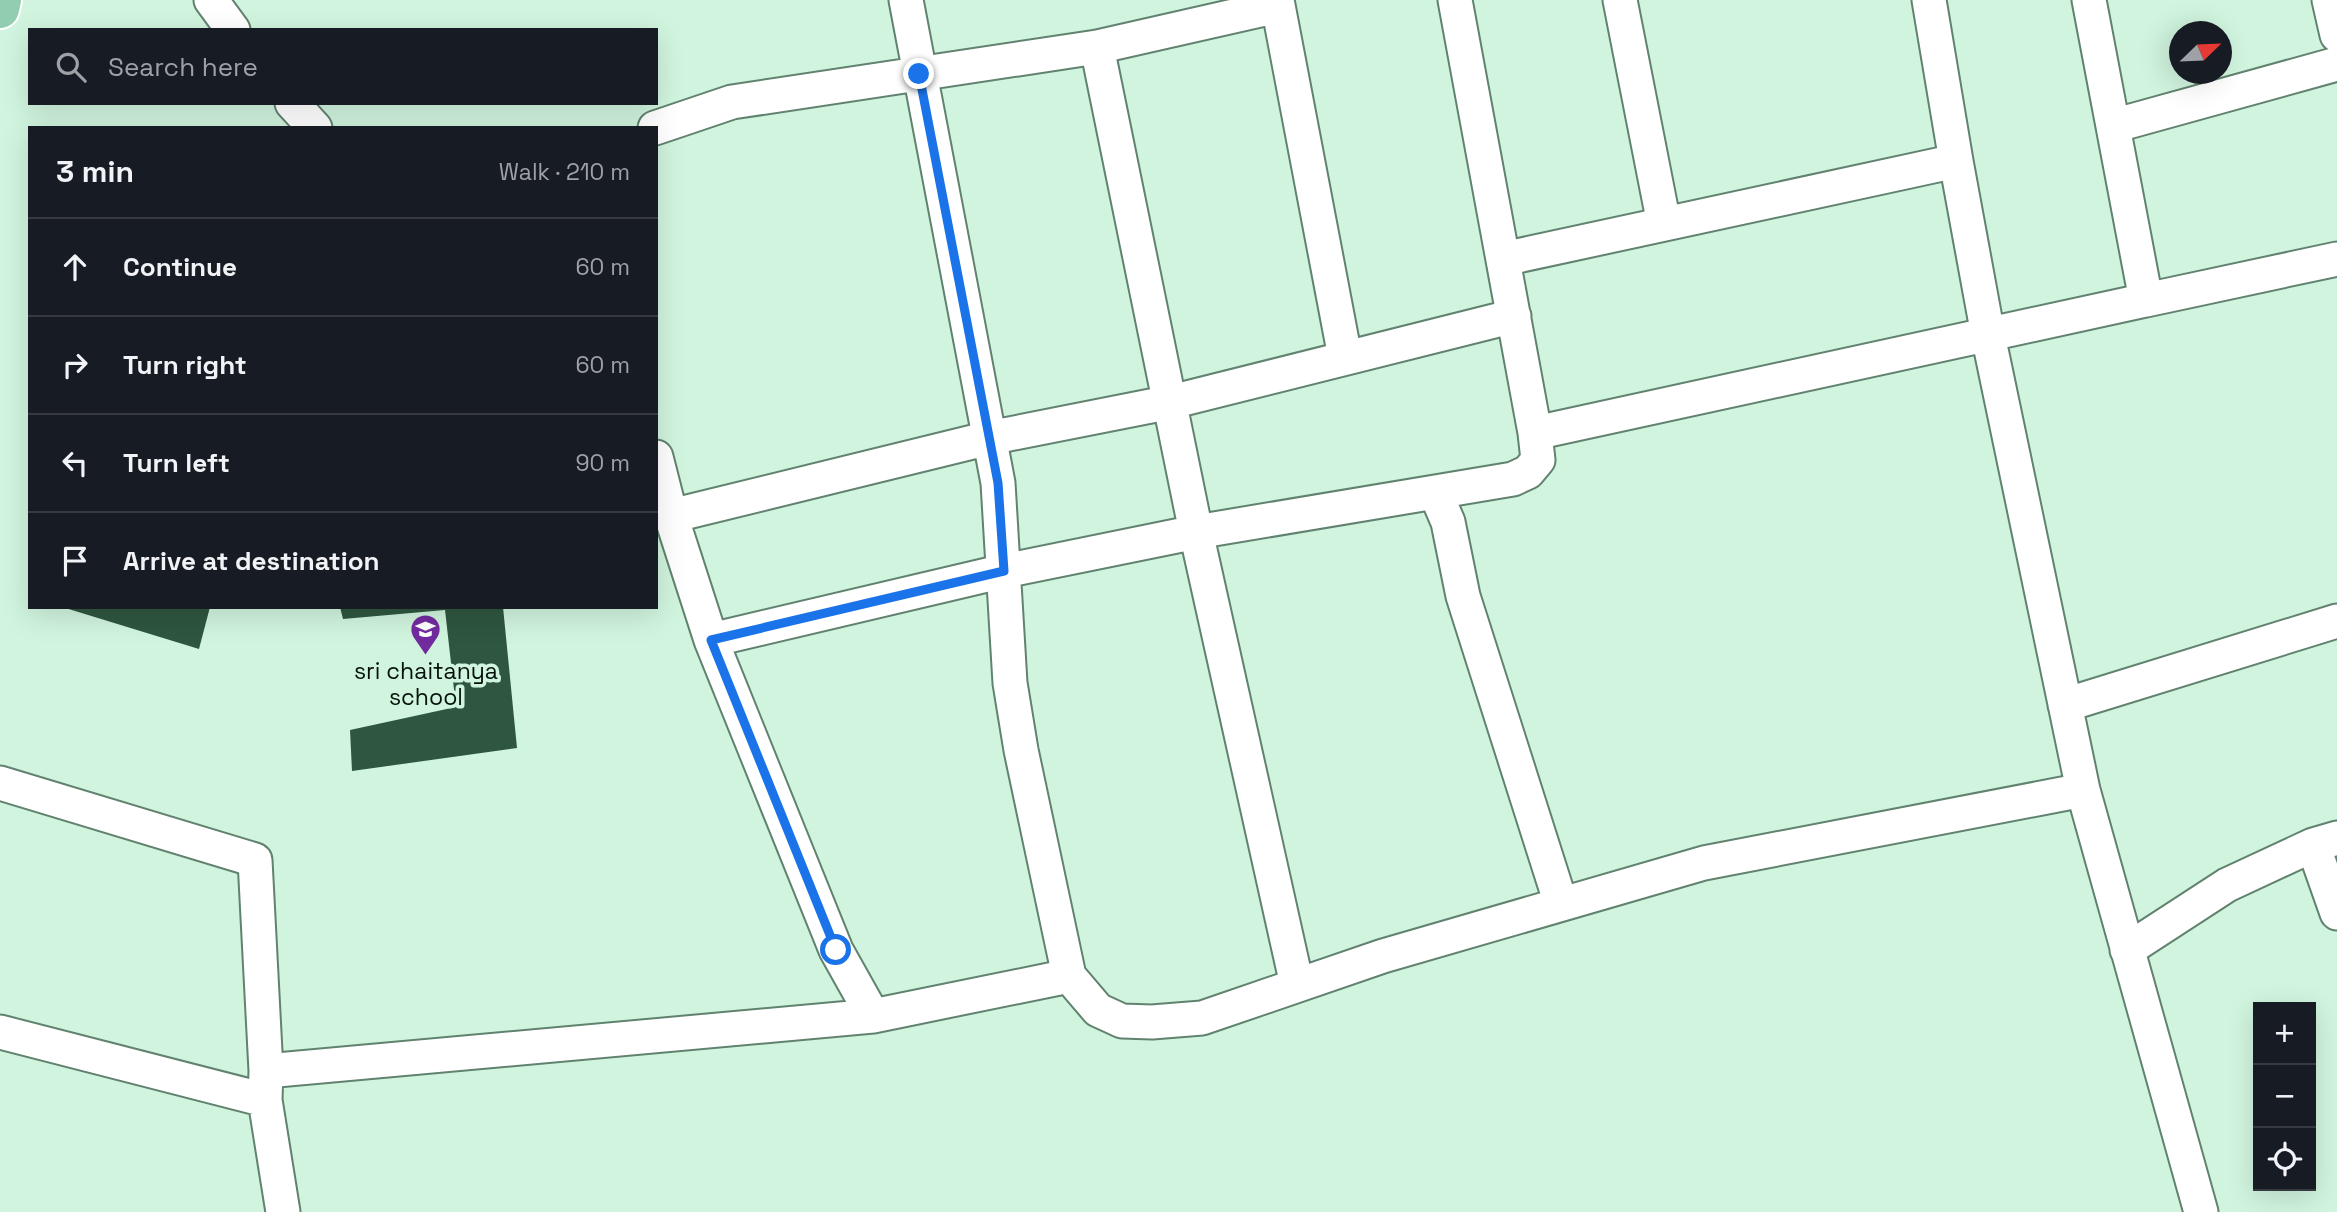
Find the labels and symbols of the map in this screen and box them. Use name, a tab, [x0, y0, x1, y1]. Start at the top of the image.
north arrow	[2169, 21, 2232, 84]
route end	[903, 58, 934, 89]
school or university icon: sri chaitanya school	[409, 613, 443, 657]
place label: sri chaitanya school	[354, 656, 498, 712]
route start	[820, 934, 851, 965]

